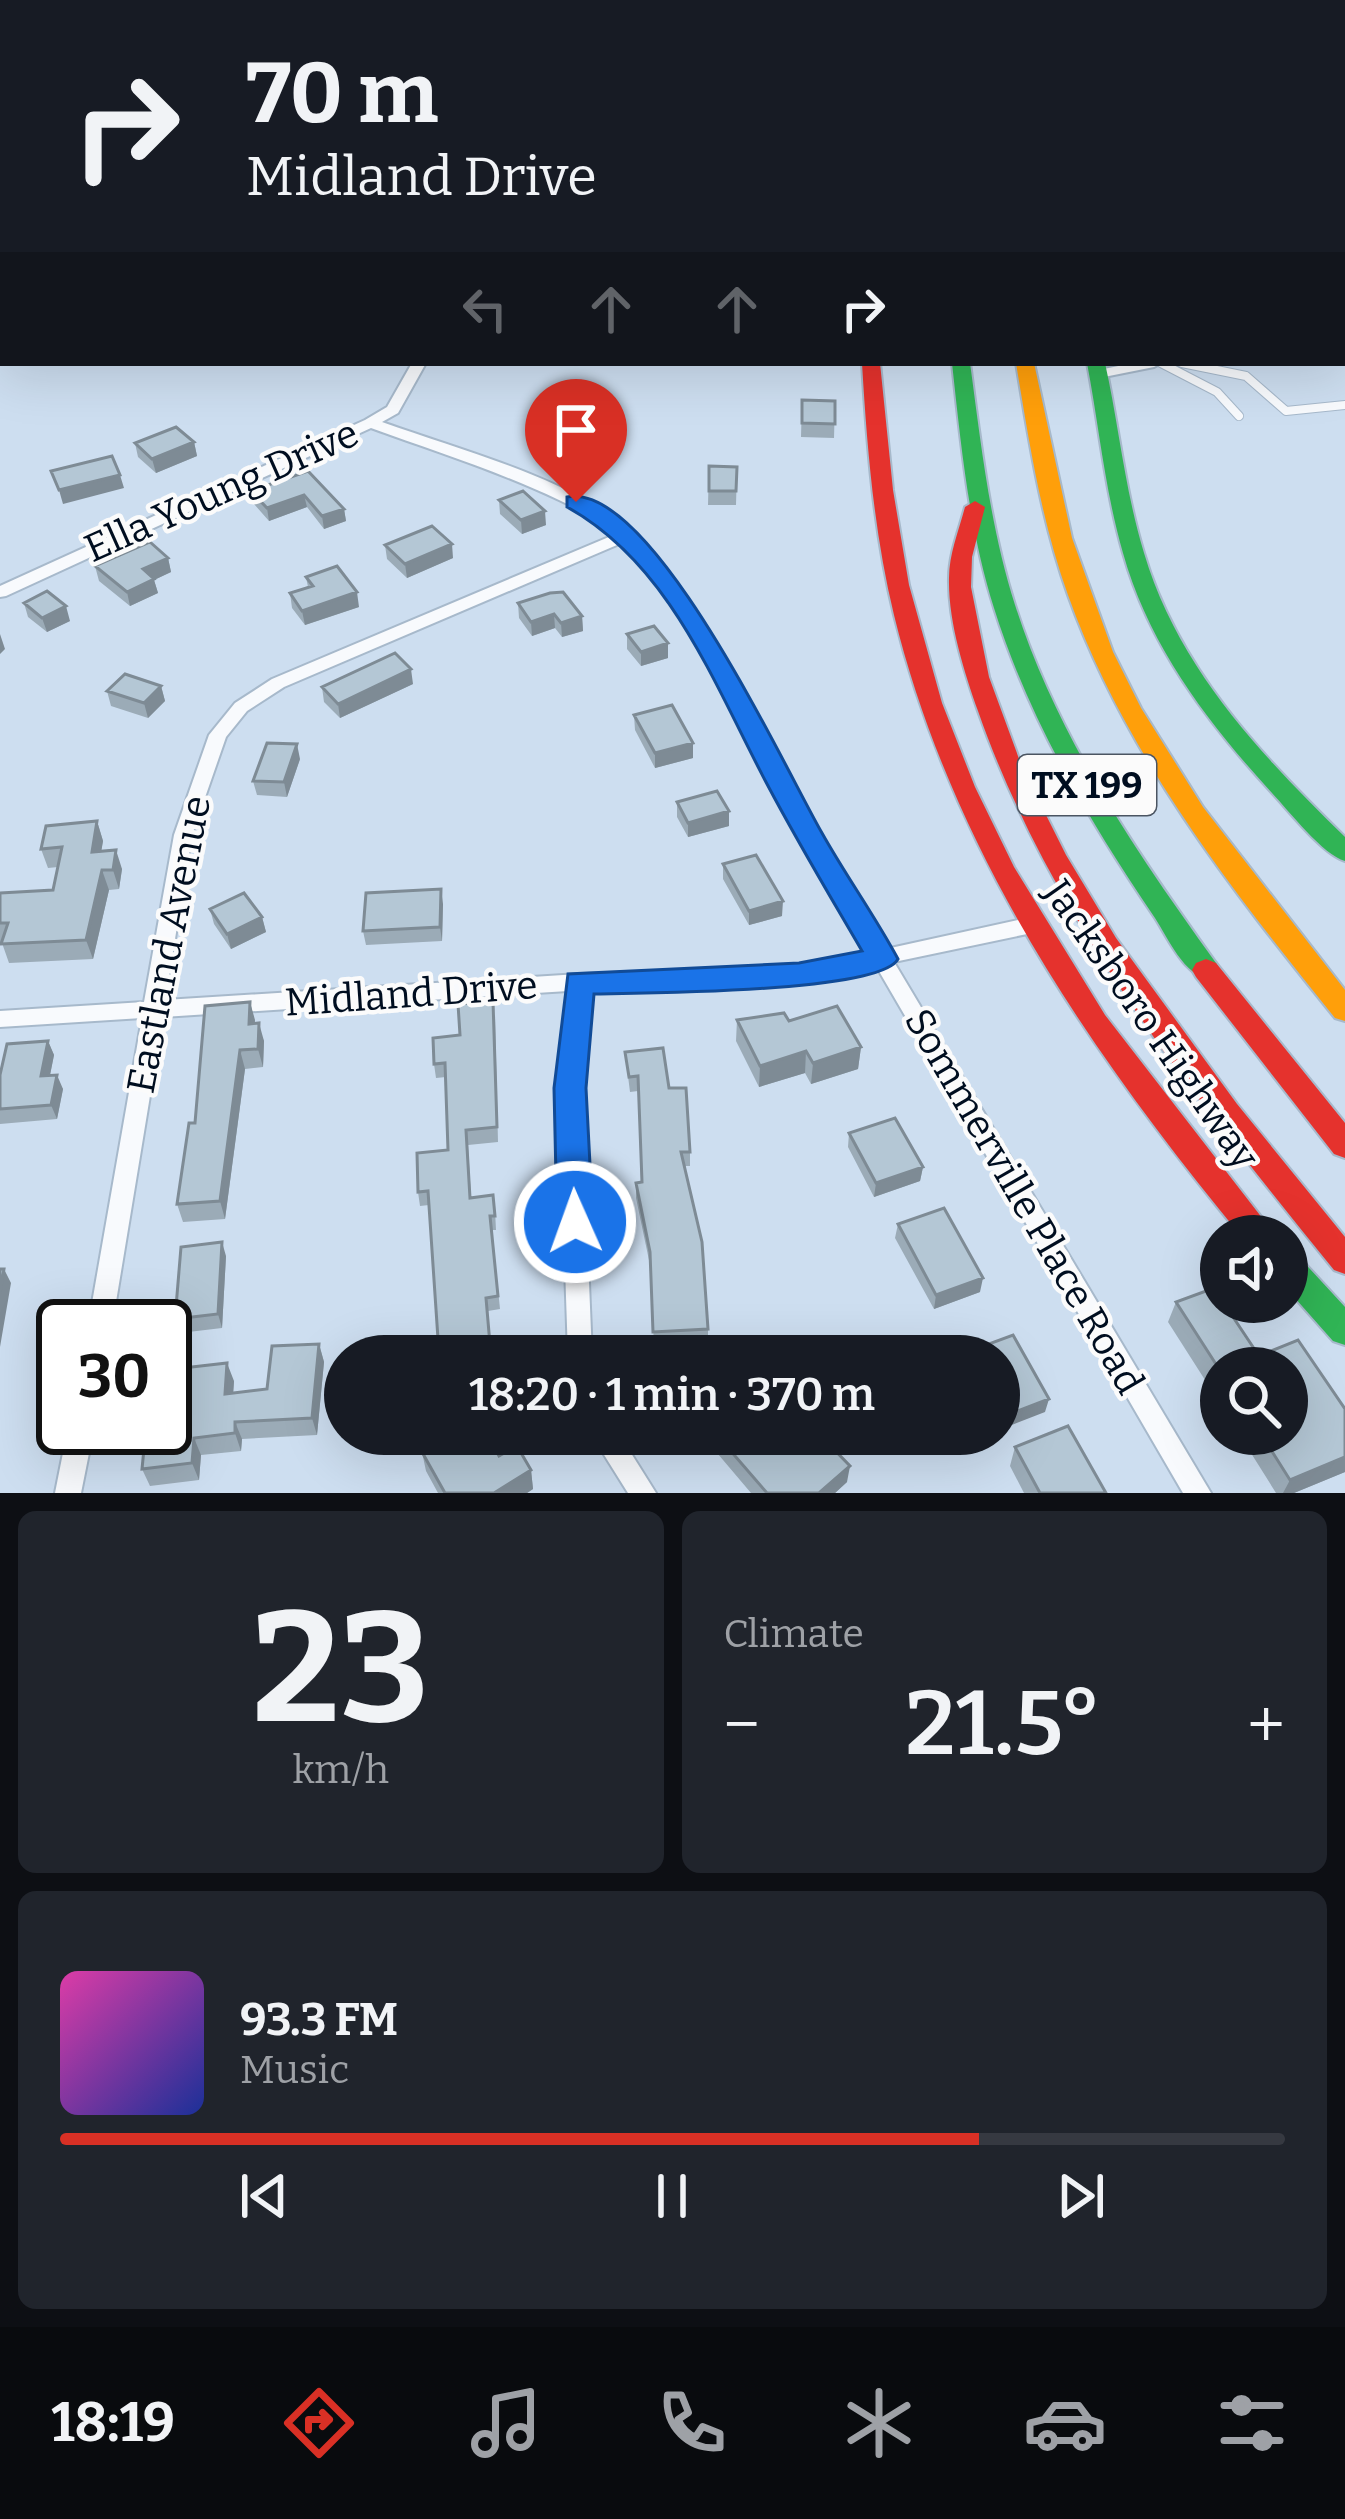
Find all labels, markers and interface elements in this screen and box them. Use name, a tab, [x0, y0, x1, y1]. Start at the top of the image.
text: 70 m	[246, 43, 438, 144]
icon: right	[48, 48, 204, 204]
text: Midland Drive	[246, 145, 597, 209]
icon: left	[452, 276, 518, 342]
icon: ahead	[578, 276, 644, 342]
icon: ahead	[704, 276, 770, 342]
icon: right	[830, 276, 896, 342]
pin	[525, 379, 627, 502]
icon: arrive	[543, 397, 609, 463]
street label: Ella Young Drive	[78, 410, 365, 572]
road number: TX 199	[1018, 755, 1156, 815]
street label: Eastland Avenue	[118, 792, 220, 1097]
street label: Jacksboro Highway	[1034, 870, 1268, 1178]
street label: Midland Drive	[283, 962, 539, 1026]
street label: Sommerville Place Road	[895, 1001, 1153, 1402]
position arrow	[512, 1159, 638, 1285]
map controls	[1200, 1215, 1308, 1455]
button: sound	[1200, 1215, 1308, 1323]
speed limit sign: 30	[36, 1299, 192, 1455]
button: search	[1200, 1347, 1308, 1455]
text: 18:20 · 1 min · 370 m	[469, 1368, 875, 1422]
text: 23	[252, 1575, 430, 1762]
text: Climate	[724, 1611, 864, 1657]
text: 21.5°	[905, 1670, 1102, 1778]
text: −	[724, 1685, 760, 1764]
text: +	[1247, 1685, 1285, 1764]
text: km/h	[292, 1747, 389, 1793]
text: 93.3 FM	[240, 1993, 398, 2047]
text: Music	[240, 2047, 349, 2093]
icon: previous	[231, 2163, 297, 2229]
icon: pause	[639, 2163, 705, 2229]
icon: next	[1048, 2163, 1114, 2229]
icon: directions	[277, 2381, 361, 2465]
icon: music	[464, 2381, 548, 2465]
icon: phone	[650, 2381, 734, 2465]
icon: climate	[837, 2381, 921, 2465]
icon: car	[1023, 2381, 1107, 2465]
icon: filters	[1210, 2381, 1294, 2465]
text: 18:19	[51, 2391, 175, 2455]

